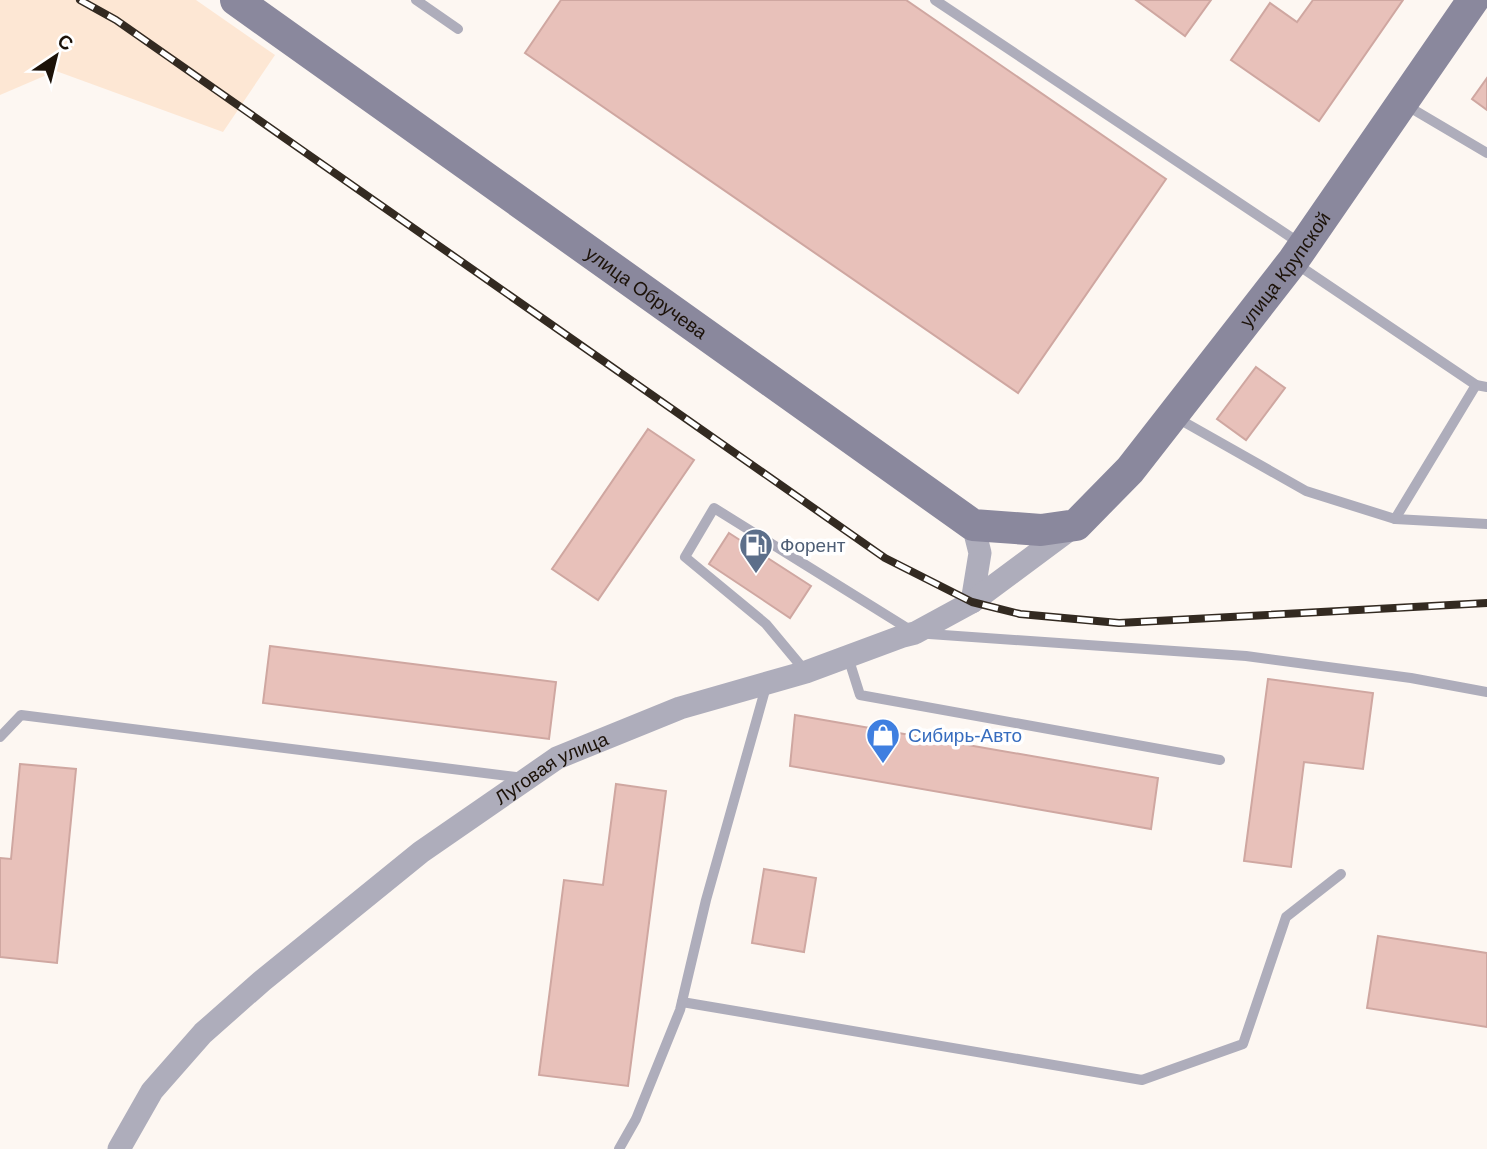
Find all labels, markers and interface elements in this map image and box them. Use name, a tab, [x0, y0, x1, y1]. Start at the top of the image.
north arrow	[21, 21, 91, 91]
text: С	[54, 30, 77, 55]
street label: улица Крупской	[1236, 208, 1335, 331]
street label: улица Обручева	[581, 242, 711, 343]
fuel station icon: Форент	[737, 526, 775, 575]
place label: Форент	[780, 535, 846, 556]
shop icon: Сибирь-Авто	[864, 716, 902, 765]
place label: Сибирь-Авто	[908, 725, 1022, 746]
street label: Луговая улица	[491, 728, 612, 809]

